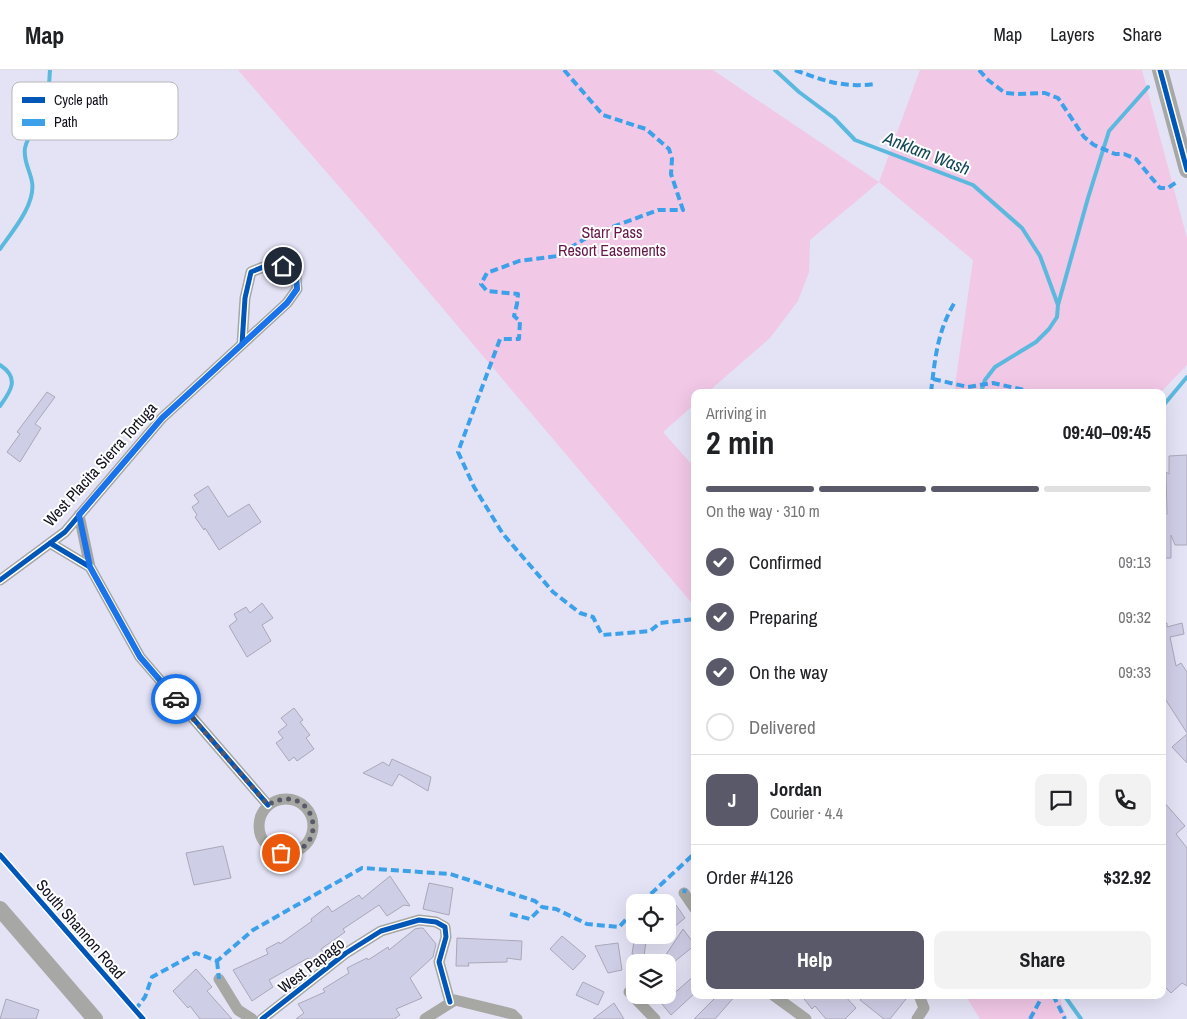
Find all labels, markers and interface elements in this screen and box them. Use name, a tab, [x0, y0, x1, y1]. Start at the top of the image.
text: Map	[25, 19, 64, 51]
text: Map	[994, 22, 1022, 47]
text: Layers	[1050, 22, 1095, 47]
text: Share	[1123, 22, 1162, 47]
legend	[12, 82, 178, 140]
text: Cycle path	[54, 91, 108, 109]
text: Path	[54, 113, 78, 131]
water label: Anklam Wash	[879, 125, 974, 181]
park label: Starr Pass Resort Easements	[558, 221, 666, 261]
pin	[262, 245, 304, 287]
icon: home	[269, 252, 297, 280]
street label: West Placita Sierra Tortuga	[38, 397, 162, 531]
text: Arriving in	[706, 402, 767, 424]
text: 09:40–09:45	[1063, 419, 1151, 445]
text: 2 min	[706, 421, 775, 464]
text: On the way · 310 m	[706, 500, 820, 522]
icon: check	[706, 548, 734, 576]
text: Confirmed	[749, 549, 822, 575]
text: 09:13	[1118, 551, 1151, 573]
icon: check	[706, 603, 734, 631]
text: Preparing	[749, 604, 817, 630]
text: 09:32	[1118, 606, 1151, 628]
icon: check	[706, 658, 734, 686]
text: On the way	[749, 659, 828, 685]
text: 09:33	[1118, 661, 1151, 683]
courier	[151, 674, 201, 724]
icon: car	[162, 685, 190, 713]
text: Delivered	[749, 714, 816, 740]
button: chat	[1035, 774, 1087, 826]
button: phone	[1099, 774, 1151, 826]
text: Jordan	[770, 776, 822, 802]
text: J	[728, 787, 736, 813]
text: Courier · 4.4	[770, 802, 843, 824]
pin	[260, 832, 302, 874]
icon: bag	[267, 839, 295, 867]
text: Order #4126	[706, 864, 793, 890]
text: $32.92	[1103, 864, 1151, 890]
street label: South Shannon Road	[32, 874, 130, 984]
map controls	[626, 894, 676, 1004]
button: locate	[626, 894, 676, 944]
button: Help	[706, 931, 924, 989]
button: Share	[934, 931, 1151, 989]
street label: West Papago	[273, 932, 349, 998]
button: layers	[626, 954, 676, 1004]

